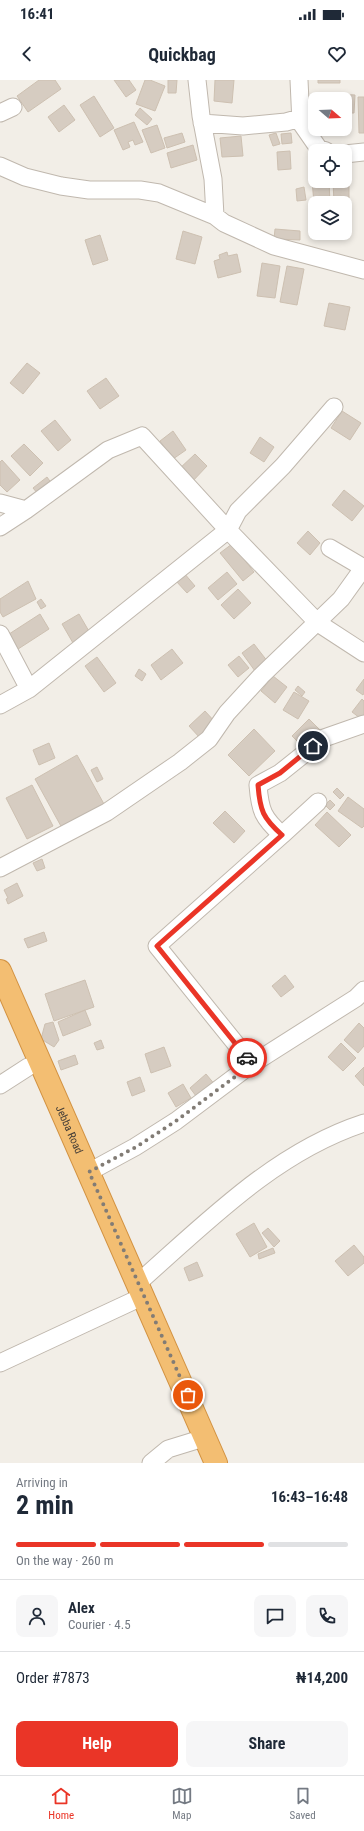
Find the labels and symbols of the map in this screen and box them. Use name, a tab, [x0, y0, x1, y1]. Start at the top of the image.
north arrow	[308, 92, 352, 136]
pin	[296, 729, 330, 763]
courier	[227, 1038, 267, 1078]
street label: Jebba Road	[53, 1104, 85, 1156]
pin	[171, 1378, 205, 1412]

